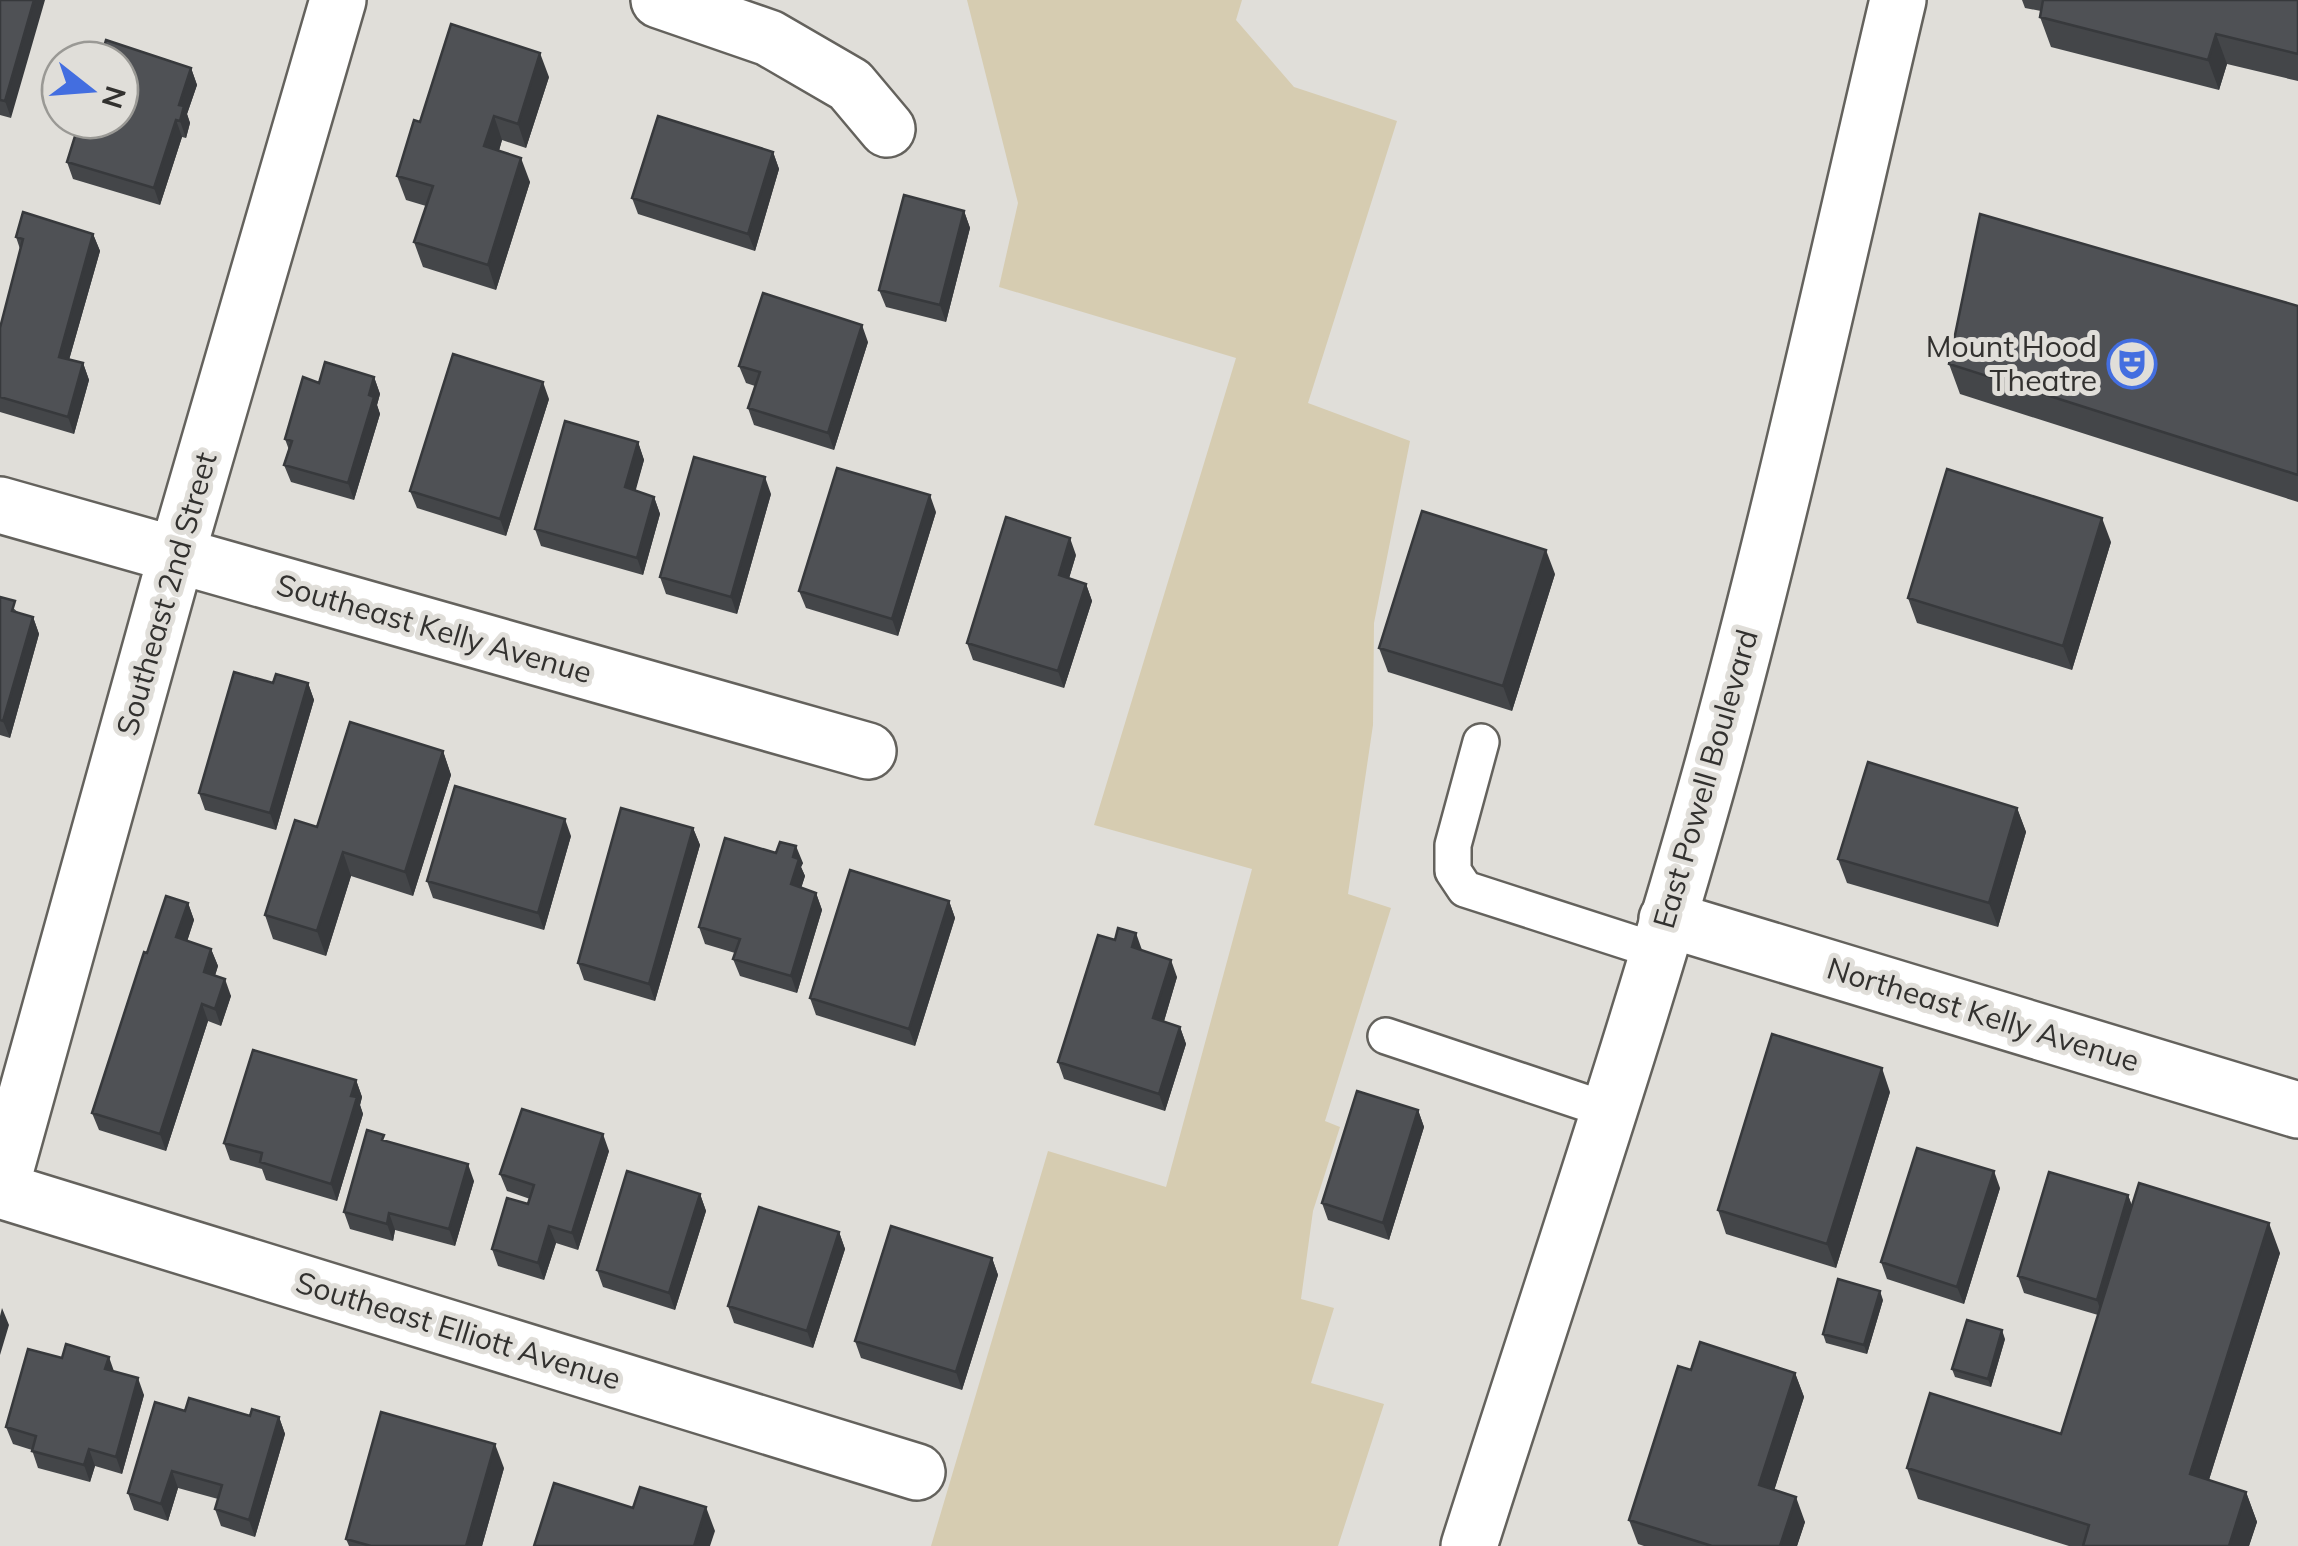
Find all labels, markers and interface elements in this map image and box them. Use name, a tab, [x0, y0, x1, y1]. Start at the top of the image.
north arrow	[40, 40, 140, 140]
text: N	[95, 82, 134, 113]
place label: Mount Hood Theatre	[1926, 327, 2097, 399]
theatre icon: Mount Hood Theatre	[2106, 338, 2158, 390]
street label: Southeast 2nd Street	[107, 448, 225, 740]
street label: Southeast Kelly Avenue	[272, 565, 596, 691]
street label: East Powell Boulevard	[1644, 625, 1766, 932]
street label: Northeast Kelly Avenue	[1823, 948, 2144, 1080]
street label: Southeast Elliott Avenue	[291, 1263, 625, 1398]

